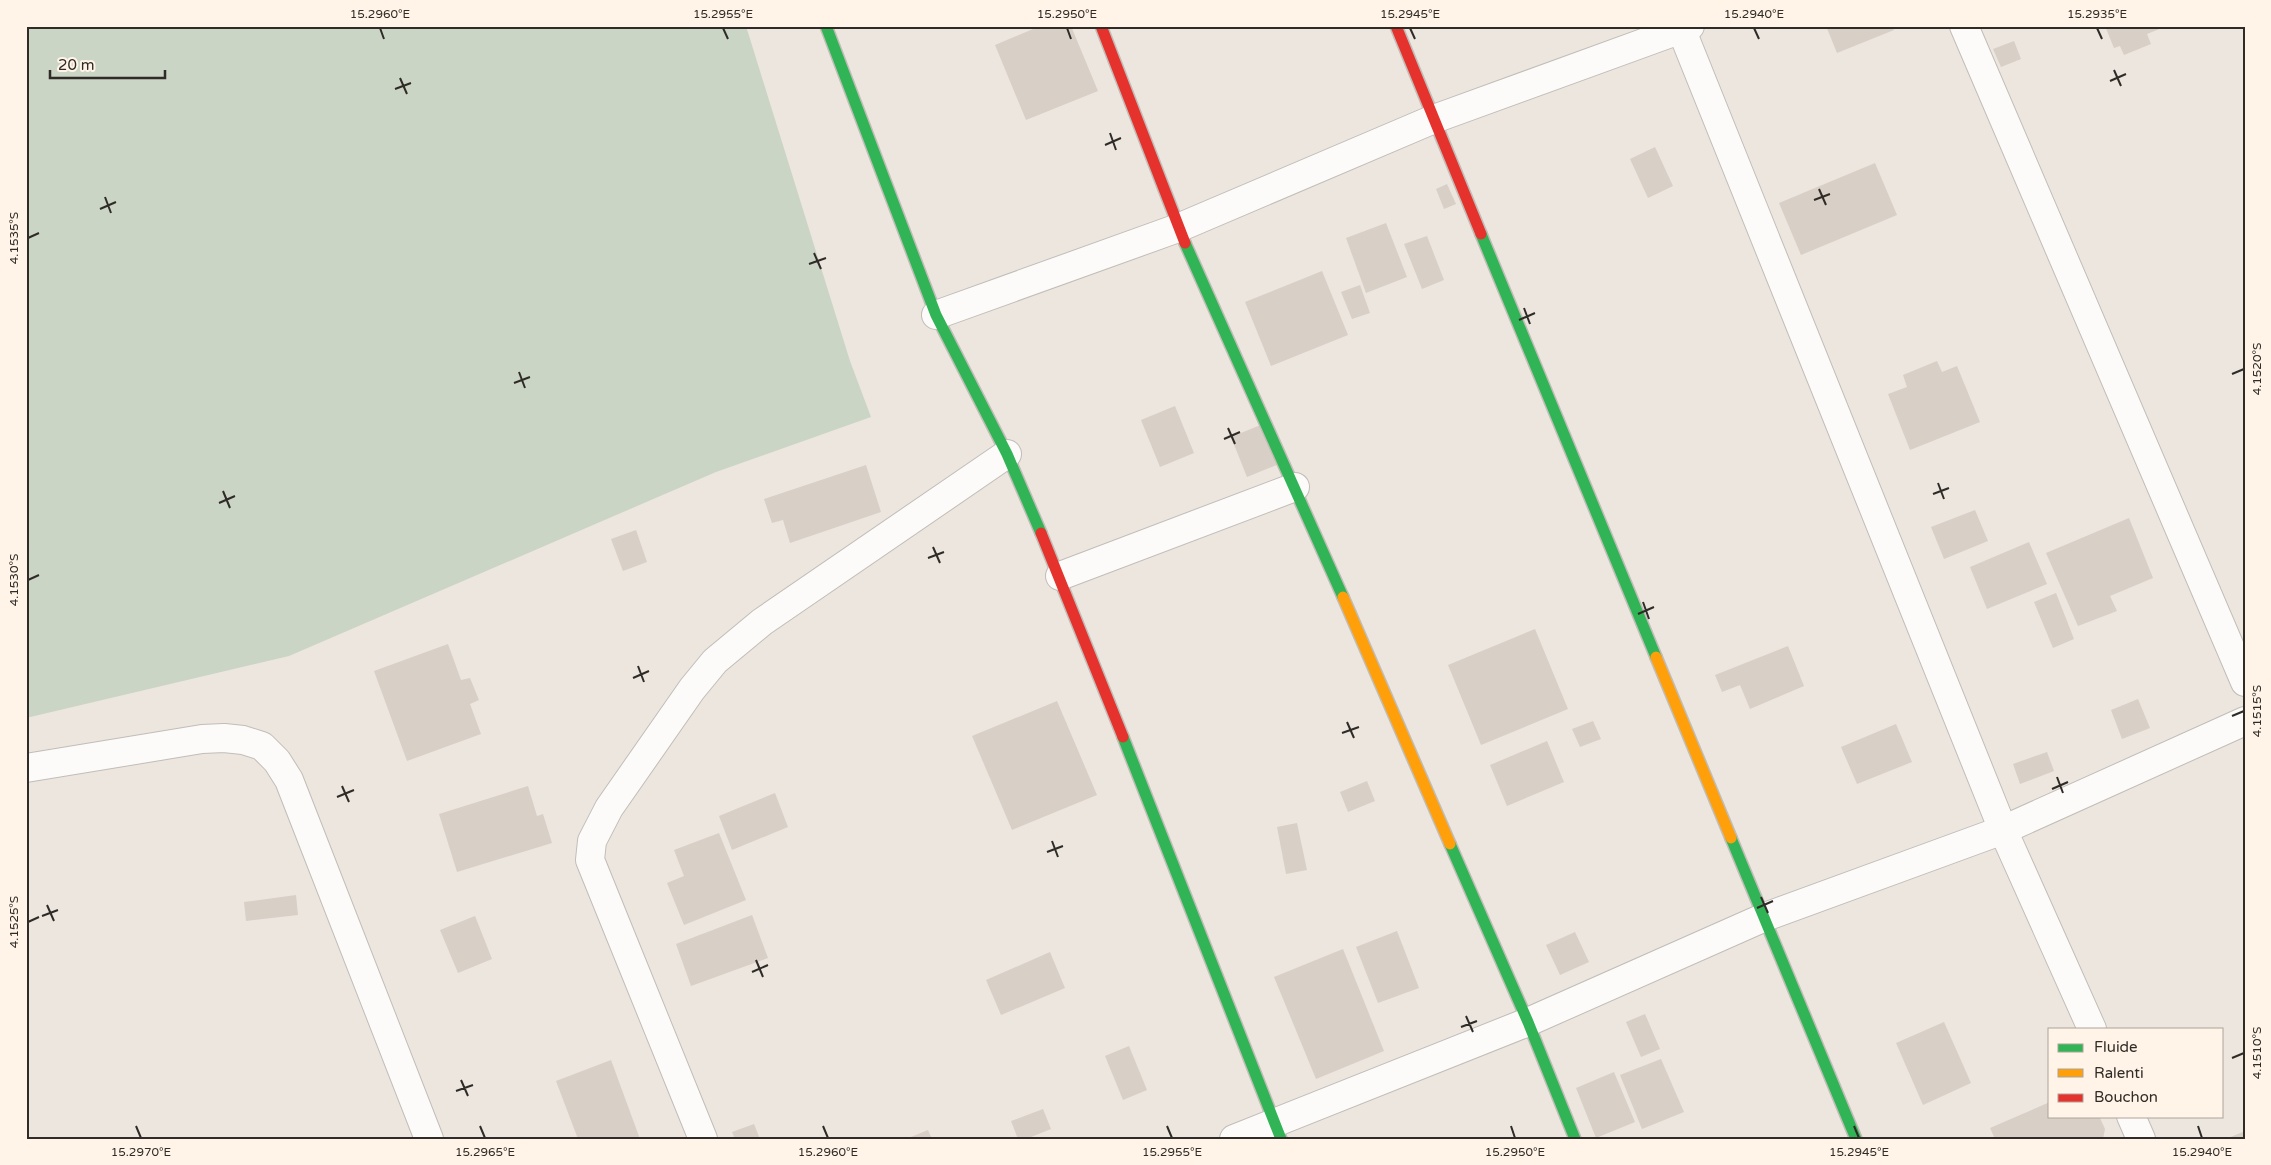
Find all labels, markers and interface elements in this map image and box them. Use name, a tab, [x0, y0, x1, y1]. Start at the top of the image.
text: 15.2960°E	[350, 7, 411, 21]
text: 15.2955°E	[693, 7, 753, 21]
text: 15.2950°E	[1037, 7, 1098, 21]
text: 15.2945°E	[1380, 7, 1440, 21]
text: 15.2940°E	[1724, 7, 1785, 21]
text: 15.2935°E	[2067, 7, 2127, 21]
scale bar	[50, 48, 165, 80]
text: 20 m	[58, 56, 95, 74]
text: 4.1535°S	[7, 212, 21, 264]
text: 4.1520°S	[2250, 343, 2264, 395]
text: 4.1530°S	[7, 554, 21, 606]
text: 4.1515°S	[2250, 685, 2264, 737]
text: 4.1525°S	[7, 896, 21, 948]
text: 4.1510°S	[2250, 1027, 2264, 1079]
legend	[2048, 1028, 2224, 1118]
text: Fluide	[2094, 1038, 2138, 1056]
text: Ralenti	[2094, 1064, 2144, 1082]
text: Bouchon	[2094, 1088, 2158, 1106]
text: 15.2970°E	[111, 1145, 172, 1159]
text: 15.2965°E	[455, 1145, 515, 1159]
text: 15.2960°E	[798, 1145, 859, 1159]
text: 15.2955°E	[1142, 1145, 1202, 1159]
text: 15.2950°E	[1485, 1145, 1546, 1159]
text: 15.2945°E	[1829, 1145, 1889, 1159]
text: 15.2940°E	[2172, 1145, 2233, 1159]

